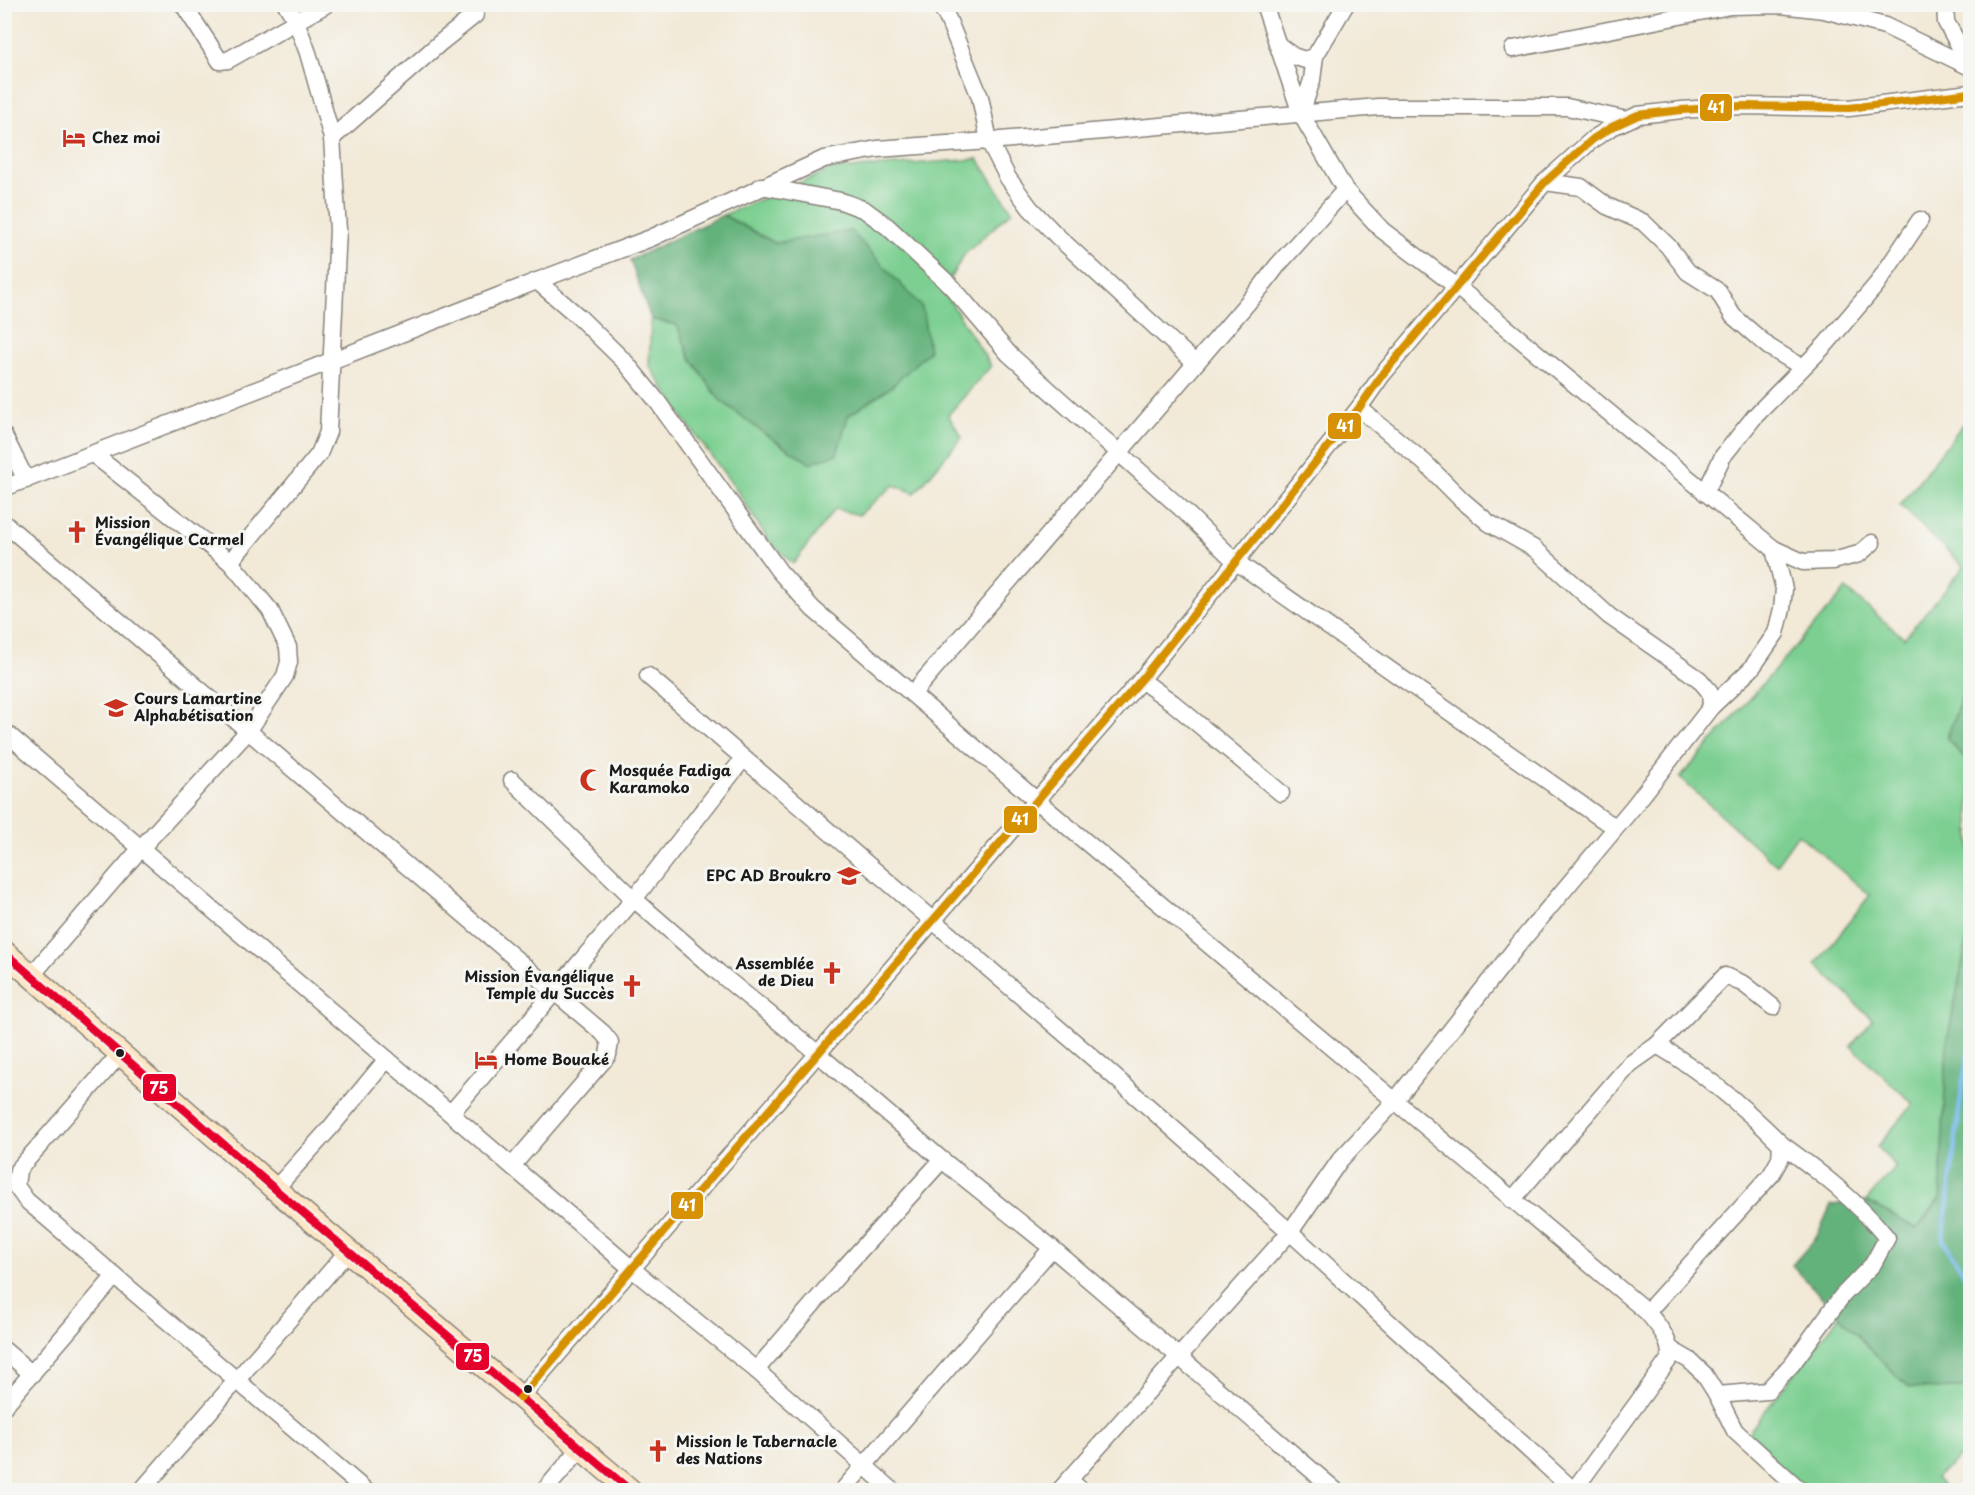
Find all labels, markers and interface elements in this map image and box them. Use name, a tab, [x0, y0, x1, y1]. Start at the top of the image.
line badge: 41	[1699, 93, 1733, 122]
text: 41	[1707, 94, 1725, 118]
hotel icon: Chez moi	[61, 125, 87, 151]
place label: Chez moi	[92, 125, 161, 148]
line badge: 41	[1327, 412, 1362, 440]
text: 41	[1336, 413, 1354, 437]
place label: Mission Évangélique Carmel	[95, 510, 244, 550]
church icon: Mission Évangélique Carmel	[64, 519, 90, 545]
place label: Cours Lamartine Alphabétisation	[133, 686, 262, 726]
school or university icon: Cours Lamartine Alphabétisation	[103, 695, 129, 721]
place label: Mosquée Fadiga Karamoko	[609, 758, 732, 798]
mosque icon: Mosquée Fadiga Karamoko	[578, 767, 604, 793]
line badge: 41	[1003, 805, 1038, 834]
text: 41	[1011, 806, 1029, 830]
place label: EPC AD Broukro	[706, 863, 831, 886]
school or university icon: EPC AD Broukro	[836, 863, 862, 889]
place label: Assemblée de Dieu	[734, 951, 814, 991]
church icon: Assemblée de Dieu	[819, 960, 845, 986]
place label: Mission Évangélique Temple du Succès	[465, 964, 614, 1004]
church icon: Mission Évangélique Temple du Succès	[619, 973, 645, 999]
unlabelled marker	[114, 1047, 126, 1059]
hotel icon: Home Bouaké	[473, 1047, 499, 1073]
place label: Home Bouaké	[504, 1047, 609, 1070]
line badge: 75	[142, 1073, 177, 1102]
text: 75	[149, 1075, 169, 1099]
line badge: 41	[670, 1191, 704, 1220]
text: 41	[678, 1192, 696, 1216]
line badge: 75	[455, 1342, 490, 1371]
text: 75	[463, 1343, 483, 1367]
unlabelled marker	[522, 1383, 534, 1395]
place label: Mission le Tabernacle des Nations	[676, 1429, 838, 1469]
church icon: Mission le Tabernacle des Nations	[645, 1438, 671, 1464]

